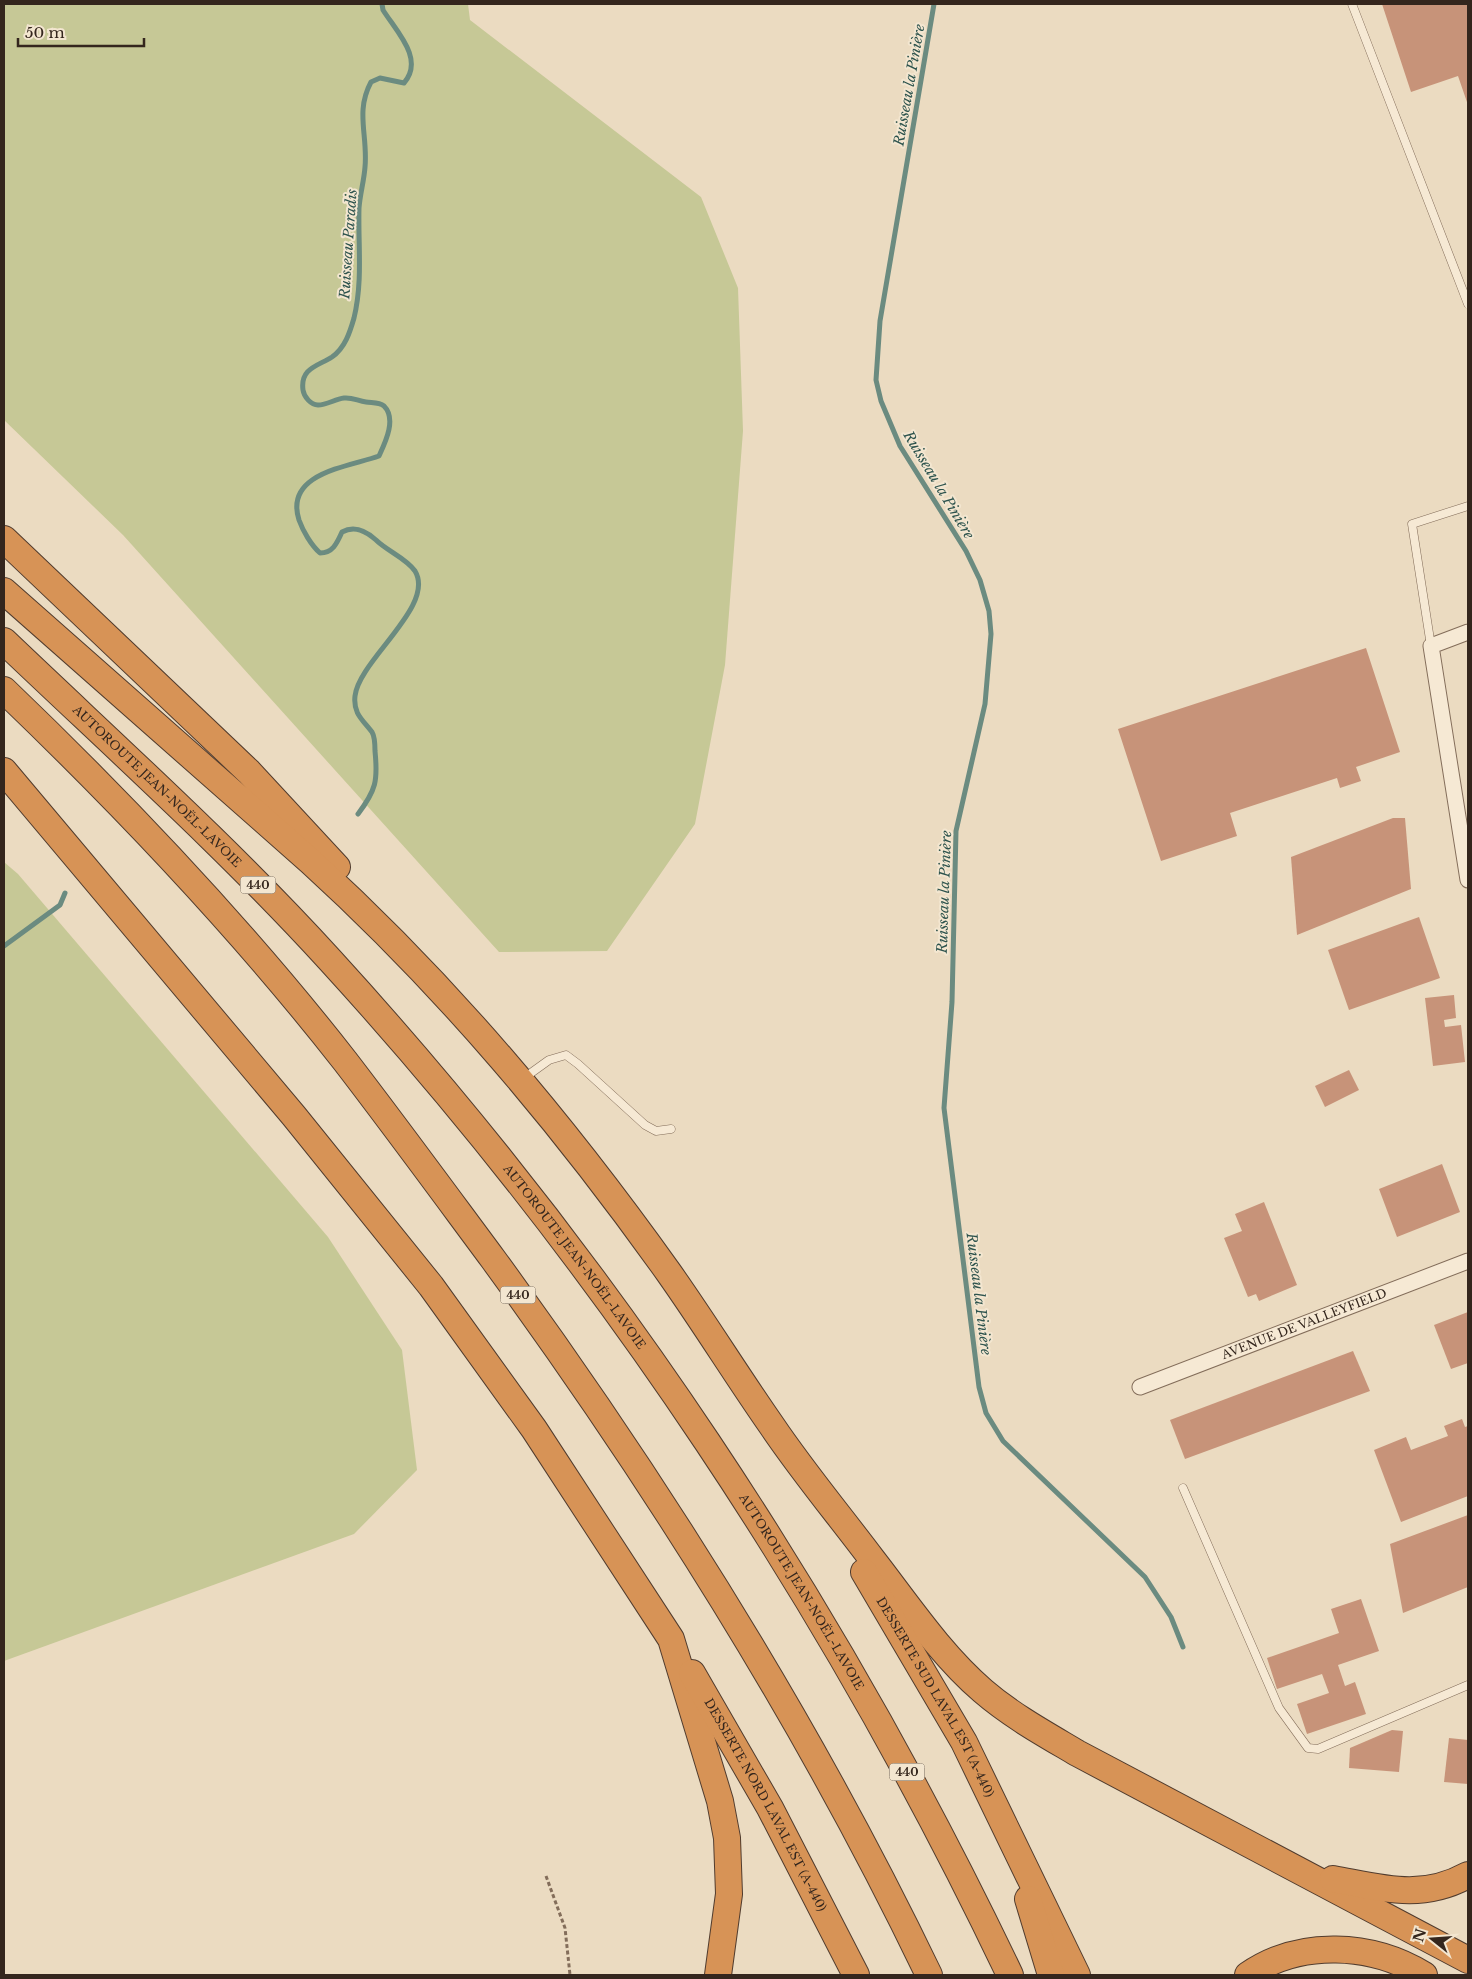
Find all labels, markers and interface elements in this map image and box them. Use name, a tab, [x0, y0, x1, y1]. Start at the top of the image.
scale bar	[18, 15, 144, 47]
water label: Ruisseau la Pinière	[889, 22, 929, 148]
text: 50 m	[25, 23, 65, 42]
water label: Ruisseau Paradis	[335, 188, 361, 301]
water label: Ruisseau la Pinière	[899, 427, 979, 543]
street label: AUTOROUTE JEAN-NOËL-LAVOIE	[69, 701, 245, 870]
water label: Ruisseau la Pinière	[933, 830, 955, 955]
road number: 440	[240, 876, 276, 894]
street label: AUTOROUTE JEAN-NOËL-LAVOIE	[500, 1161, 649, 1352]
water label: Ruisseau la Pinière	[962, 1231, 996, 1357]
street label: AVENUE DE VALLEYFIELD	[1218, 1285, 1389, 1362]
road number: 440	[500, 1286, 536, 1304]
street label: AUTOROUTE JEAN-NOËL-LAVOIE	[736, 1490, 867, 1693]
street label: DESSERTE SUD LAVAL EST (A-440)	[873, 1594, 997, 1800]
street label: DESSERTE NORD LAVAL EST (A-440)	[701, 1696, 830, 1914]
road number: 440	[890, 1764, 924, 1780]
north arrow	[1407, 1914, 1457, 1964]
text: N	[1409, 1926, 1430, 1944]

